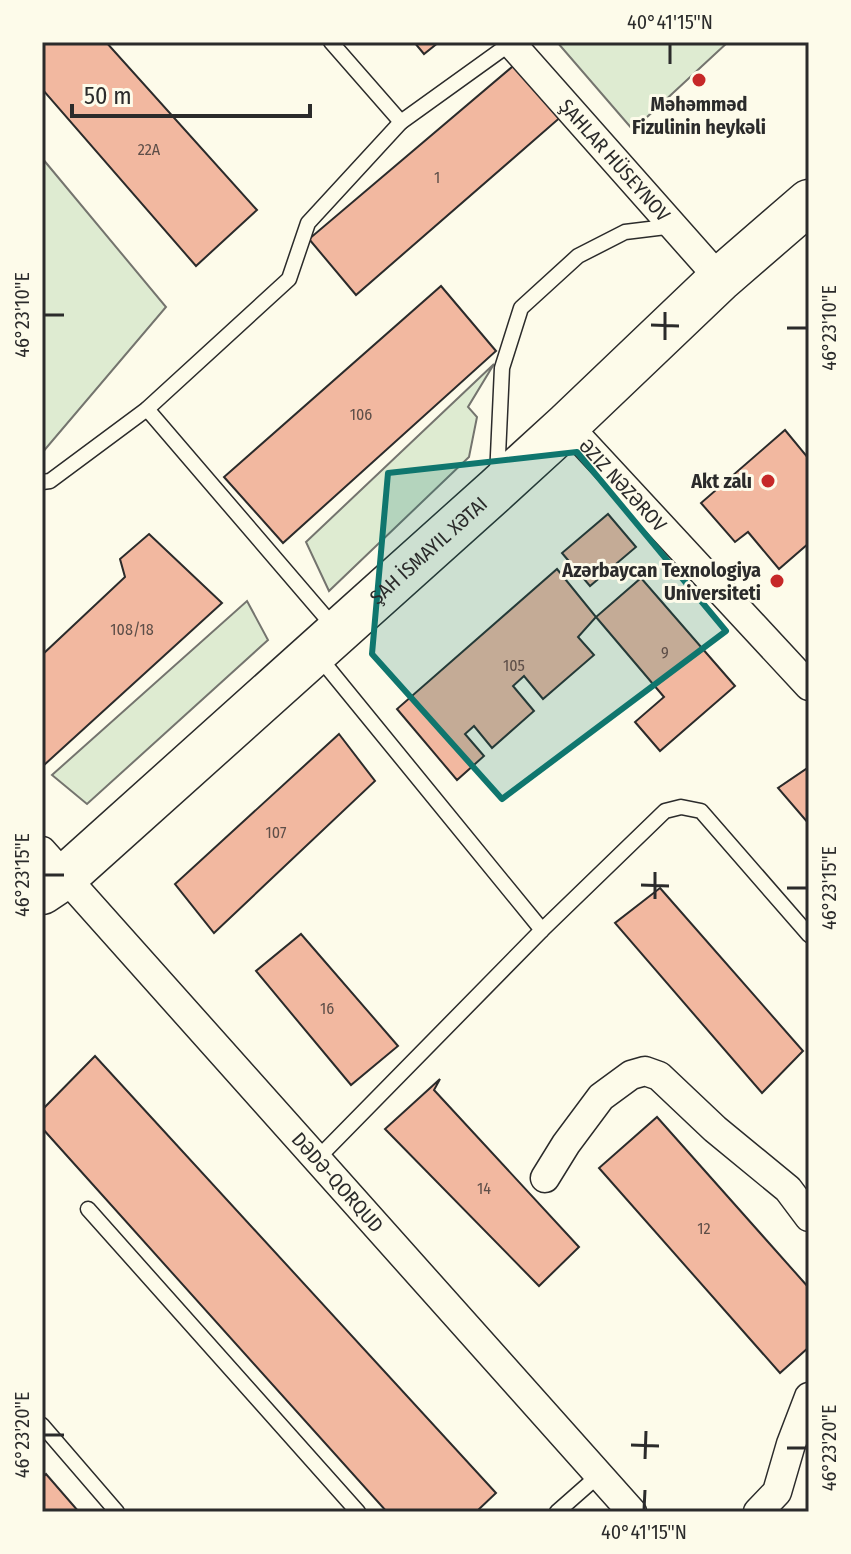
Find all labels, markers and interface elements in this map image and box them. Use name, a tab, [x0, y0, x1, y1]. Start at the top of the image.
text: 40°41'15"N	[627, 10, 713, 34]
scale bar	[72, 68, 310, 118]
marker: Məhəmməd Fizulinin heykəli	[690, 71, 708, 89]
text: 50 m	[84, 82, 132, 110]
place label: Məhəmməd Fizulinin heykəli	[632, 92, 766, 139]
street label: ŞAHLAR HÜSEYNOV	[554, 94, 676, 227]
house number: 22A	[138, 140, 161, 159]
house number: 1	[434, 168, 440, 187]
text: 46°23'10"E	[10, 272, 34, 358]
text: 46°23'10"E	[817, 285, 841, 371]
house number: 106	[350, 405, 372, 424]
street label: ƏZIZ NƏZƏROV	[574, 434, 672, 537]
place label: Akt zalı	[690, 469, 752, 493]
marker: Akt zalı	[759, 472, 777, 490]
street label: ŞAH İSMAYIL XƏTAI	[365, 492, 492, 610]
place label: Azərbaycan Texnologiya Universiteti	[561, 558, 761, 605]
marker: Azərbaycan Texnologiya Universiteti	[768, 572, 786, 590]
house number: 108/18	[110, 620, 154, 639]
house number: 9	[661, 643, 669, 662]
house number: 105	[503, 656, 525, 675]
house number: 107	[266, 823, 287, 842]
text: 46°23'15"E	[10, 833, 34, 917]
text: 46°23'15"E	[817, 846, 841, 930]
house number: 16	[320, 999, 334, 1018]
street label: DƏDƏ-QORQUD	[287, 1127, 389, 1237]
house number: 14	[477, 1179, 491, 1198]
house number: 12	[697, 1219, 711, 1238]
text: 46°23'20"E	[10, 1392, 34, 1478]
text: 46°23'20"E	[817, 1405, 841, 1491]
text: 40°41'15"N	[601, 1520, 687, 1544]

